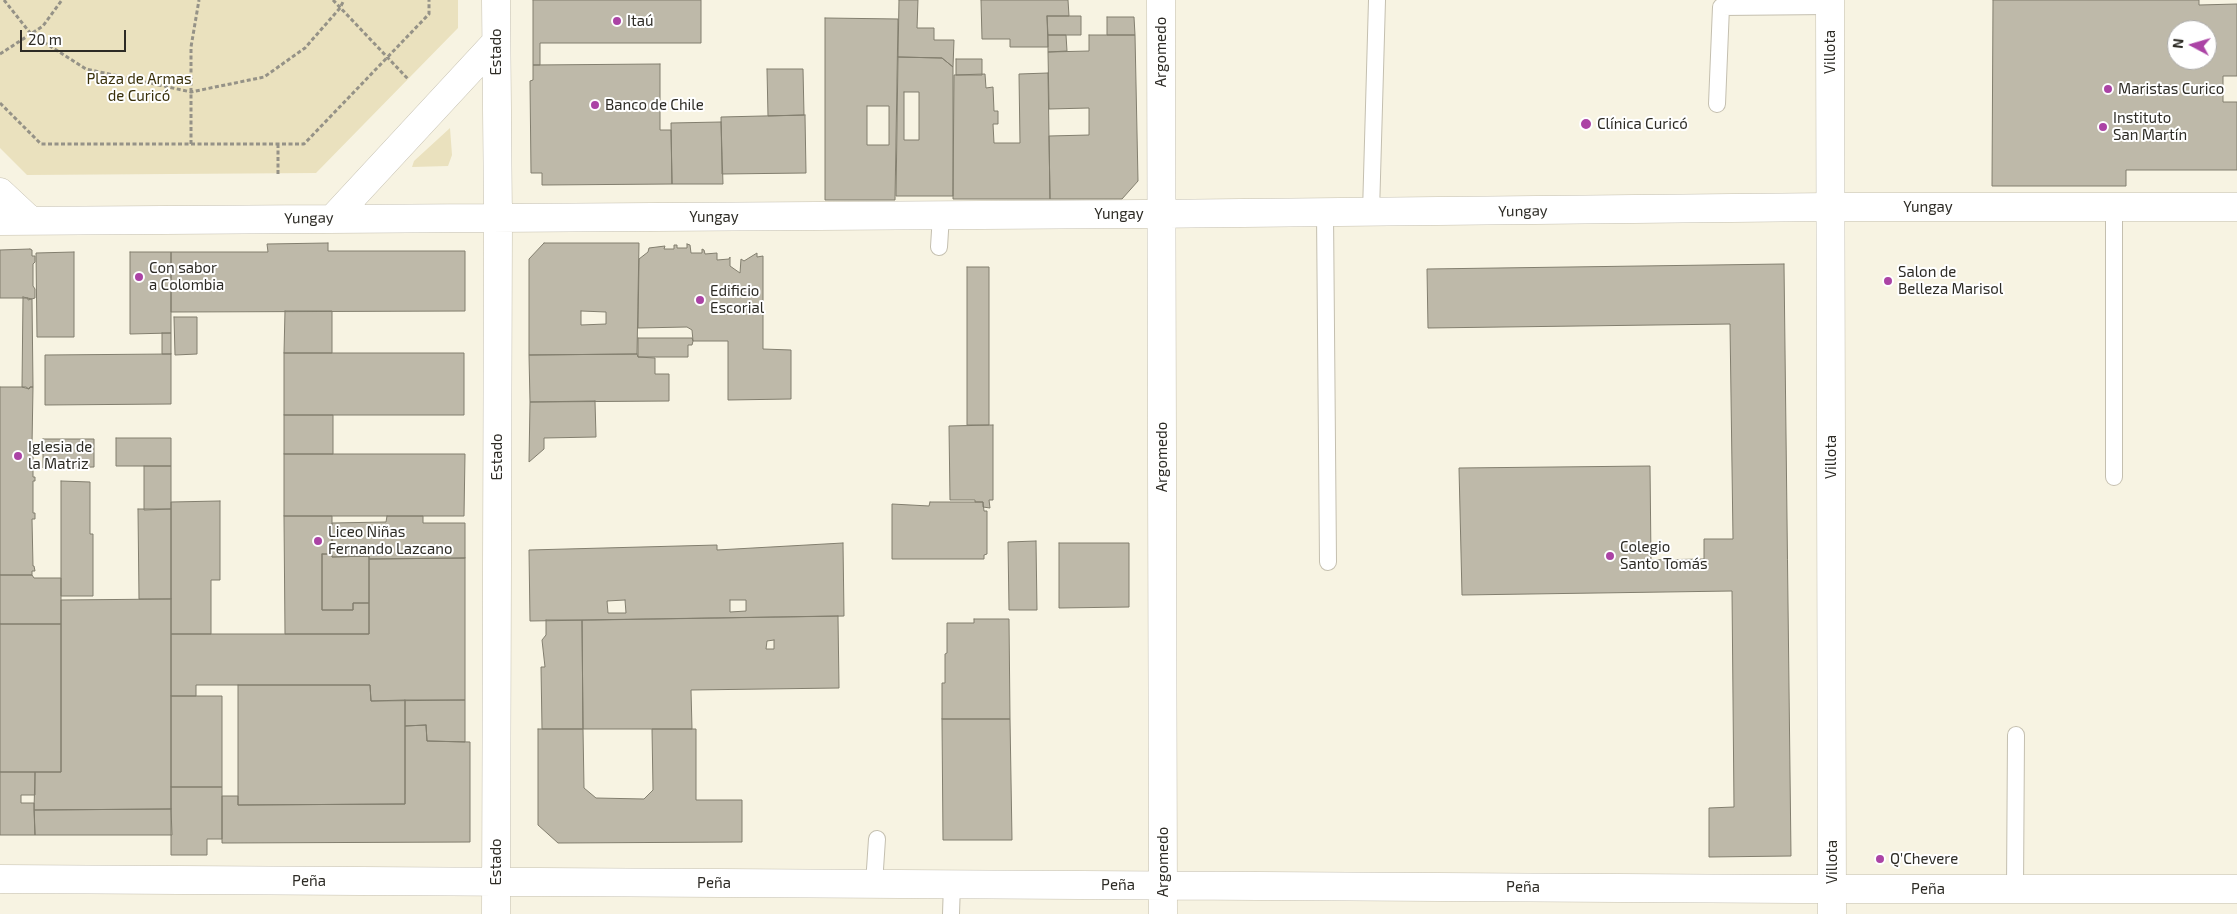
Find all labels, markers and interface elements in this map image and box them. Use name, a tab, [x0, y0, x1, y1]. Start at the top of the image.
place label: Itaú	[627, 12, 653, 30]
marker: Itaú	[611, 15, 623, 27]
street label: Argomedo	[1152, 17, 1170, 87]
scale bar	[22, 20, 129, 52]
north arrow	[2167, 20, 2217, 70]
street label: Estado	[487, 28, 505, 76]
text: 20 m	[28, 30, 62, 48]
street label: Villota	[1821, 30, 1839, 74]
text: N	[2169, 38, 2187, 49]
park label: Plaza de Armas de Curicó	[86, 70, 192, 105]
place label: Maristas Curico	[2118, 80, 2224, 98]
marker: Maristas Curico	[2102, 83, 2114, 95]
place label: Banco de Chile	[605, 96, 704, 114]
marker: Banco de Chile	[589, 99, 601, 111]
place label: Instituto San Martín	[2113, 109, 2187, 144]
place label: Clínica Curicó	[1597, 115, 1688, 133]
marker: Clínica Curicó	[1579, 117, 1593, 131]
marker: Instituto San Martín	[2097, 121, 2109, 133]
street label: Yungay	[1903, 198, 1953, 216]
street label: Yungay	[1498, 202, 1548, 220]
street label: Yungay	[1094, 205, 1144, 223]
street label: Yungay	[689, 208, 739, 226]
street label: Yungay	[284, 209, 334, 227]
place label: Con sabor a Colombia	[149, 259, 224, 294]
place label: Salon de Belleza Marisol	[1898, 263, 2003, 298]
marker: Con sabor a Colombia	[133, 271, 145, 283]
marker: Salon de Belleza Marisol	[1882, 275, 1894, 287]
place label: Edificio Escorial	[710, 282, 764, 317]
marker: Edificio Escorial	[694, 294, 706, 306]
street label: Argomedo	[1153, 422, 1171, 492]
street label: Estado	[488, 433, 506, 481]
street label: Villota	[1822, 435, 1840, 479]
place label: Iglesia de la Matriz	[28, 438, 92, 473]
marker: Iglesia de la Matriz	[12, 450, 24, 462]
place label: Liceo Niñas Fernando Lazcano	[328, 523, 452, 558]
marker: Liceo Niñas Fernando Lazcano	[312, 535, 324, 547]
place label: Colegio Santo Tomás	[1620, 538, 1707, 573]
marker: Colegio Santo Tomás	[1604, 550, 1616, 562]
street label: Argomedo	[1154, 827, 1172, 897]
street label: Estado	[487, 838, 505, 886]
street label: Villota	[1823, 840, 1841, 884]
place label: Q'Chevere	[1890, 850, 1958, 868]
marker: Q'Chevere	[1874, 853, 1886, 865]
street label: Peña	[292, 872, 326, 890]
street label: Peña	[697, 874, 731, 892]
street label: Peña	[1101, 876, 1135, 894]
street label: Peña	[1506, 878, 1540, 896]
street label: Peña	[1911, 880, 1945, 898]

